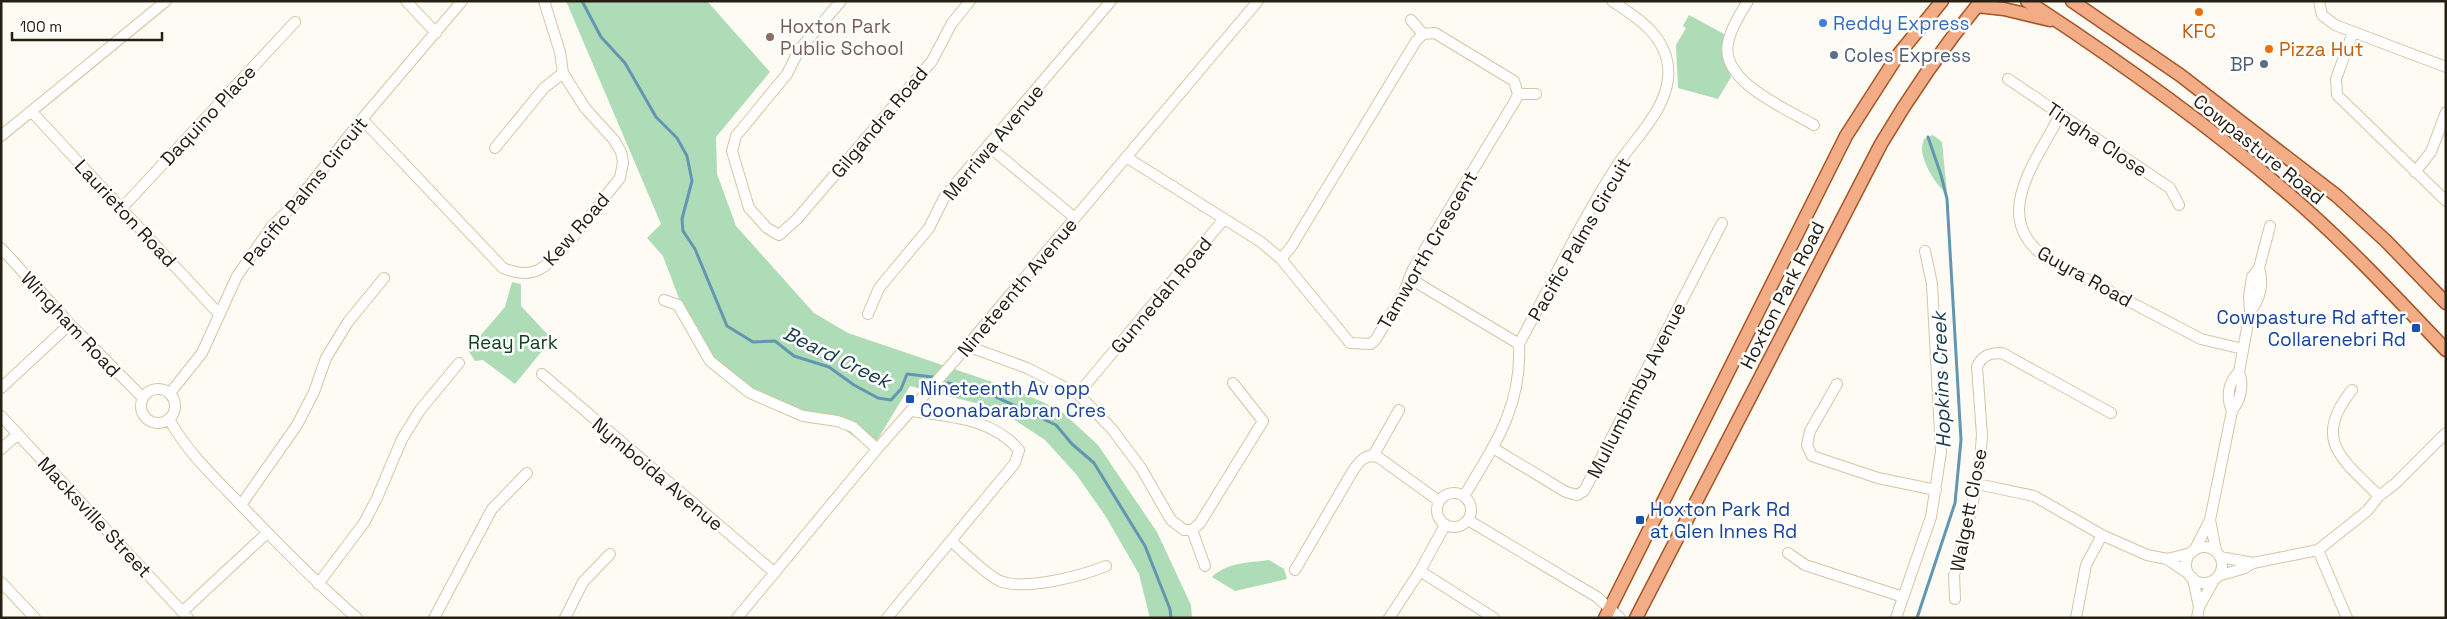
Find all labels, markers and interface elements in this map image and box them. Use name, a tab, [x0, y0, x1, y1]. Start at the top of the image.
marker: KFC	[2193, 6, 2205, 18]
scale bar	[12, 10, 162, 42]
place label: Reddy Express	[1833, 11, 1970, 36]
place label: Hoxton Park Public School	[780, 14, 904, 61]
text: 100 m	[20, 17, 62, 36]
marker: Reddy Express	[1817, 17, 1829, 29]
place label: KFC	[2182, 19, 2216, 44]
marker: Hoxton Park Public School	[764, 31, 776, 43]
place label: Pizza Hut	[2279, 37, 2363, 62]
place label: Coles Express	[1844, 43, 1971, 68]
marker: Pizza Hut	[2263, 43, 2275, 55]
marker: Coles Express	[1828, 49, 1840, 61]
place label: BP	[2230, 52, 2254, 77]
marker: BP	[2258, 58, 2270, 70]
street label: Daquino Place	[155, 59, 262, 171]
street label: Gilgandra Road	[825, 61, 933, 183]
street label: Merriwa Avenue	[937, 79, 1049, 206]
street label: Cowpasture Road	[2188, 89, 2329, 210]
street label: Tingha Close	[2041, 96, 2152, 182]
street label: Pacific Palms Circuit	[238, 112, 373, 271]
street label: Pacific Palms Circuit	[1522, 153, 1636, 326]
street label: Laurieton Road	[69, 154, 182, 273]
street label: Tamworth Crescent	[1372, 167, 1483, 334]
street label: Kew Road	[538, 188, 615, 271]
street label: Nineteenth Avenue	[952, 213, 1083, 362]
street label: Hoxton Park Road	[1734, 217, 1830, 373]
street label: Gunnedah Road	[1105, 232, 1218, 359]
street label: Guyra Road	[2033, 240, 2137, 313]
street label: Wingham Road	[15, 266, 126, 382]
street label: Mullumbimby Avenue	[1581, 298, 1692, 482]
place label: Cowpasture Rd after Collarenebri Rd	[2217, 305, 2406, 352]
water label: Hopkins Creek	[1926, 309, 1956, 449]
water label: Beard Creek	[779, 320, 897, 395]
marker: Cowpasture Rd after Collarenebri Rd	[2410, 322, 2422, 334]
park label: Reay Park	[468, 330, 558, 355]
place label: Nineteenth Av opp Coonabarabran Cres	[920, 376, 1106, 423]
marker: Nineteenth Av opp Coonabarabran Cres	[904, 393, 916, 405]
street label: Nymboida Avenue	[587, 412, 729, 537]
street label: Walgett Close	[1944, 446, 1993, 574]
street label: Macksville Street	[32, 452, 157, 583]
place label: Hoxton Park Rd at Glen Innes Rd	[1650, 497, 1797, 544]
marker: Hoxton Park Rd at Glen Innes Rd	[1634, 514, 1646, 526]

